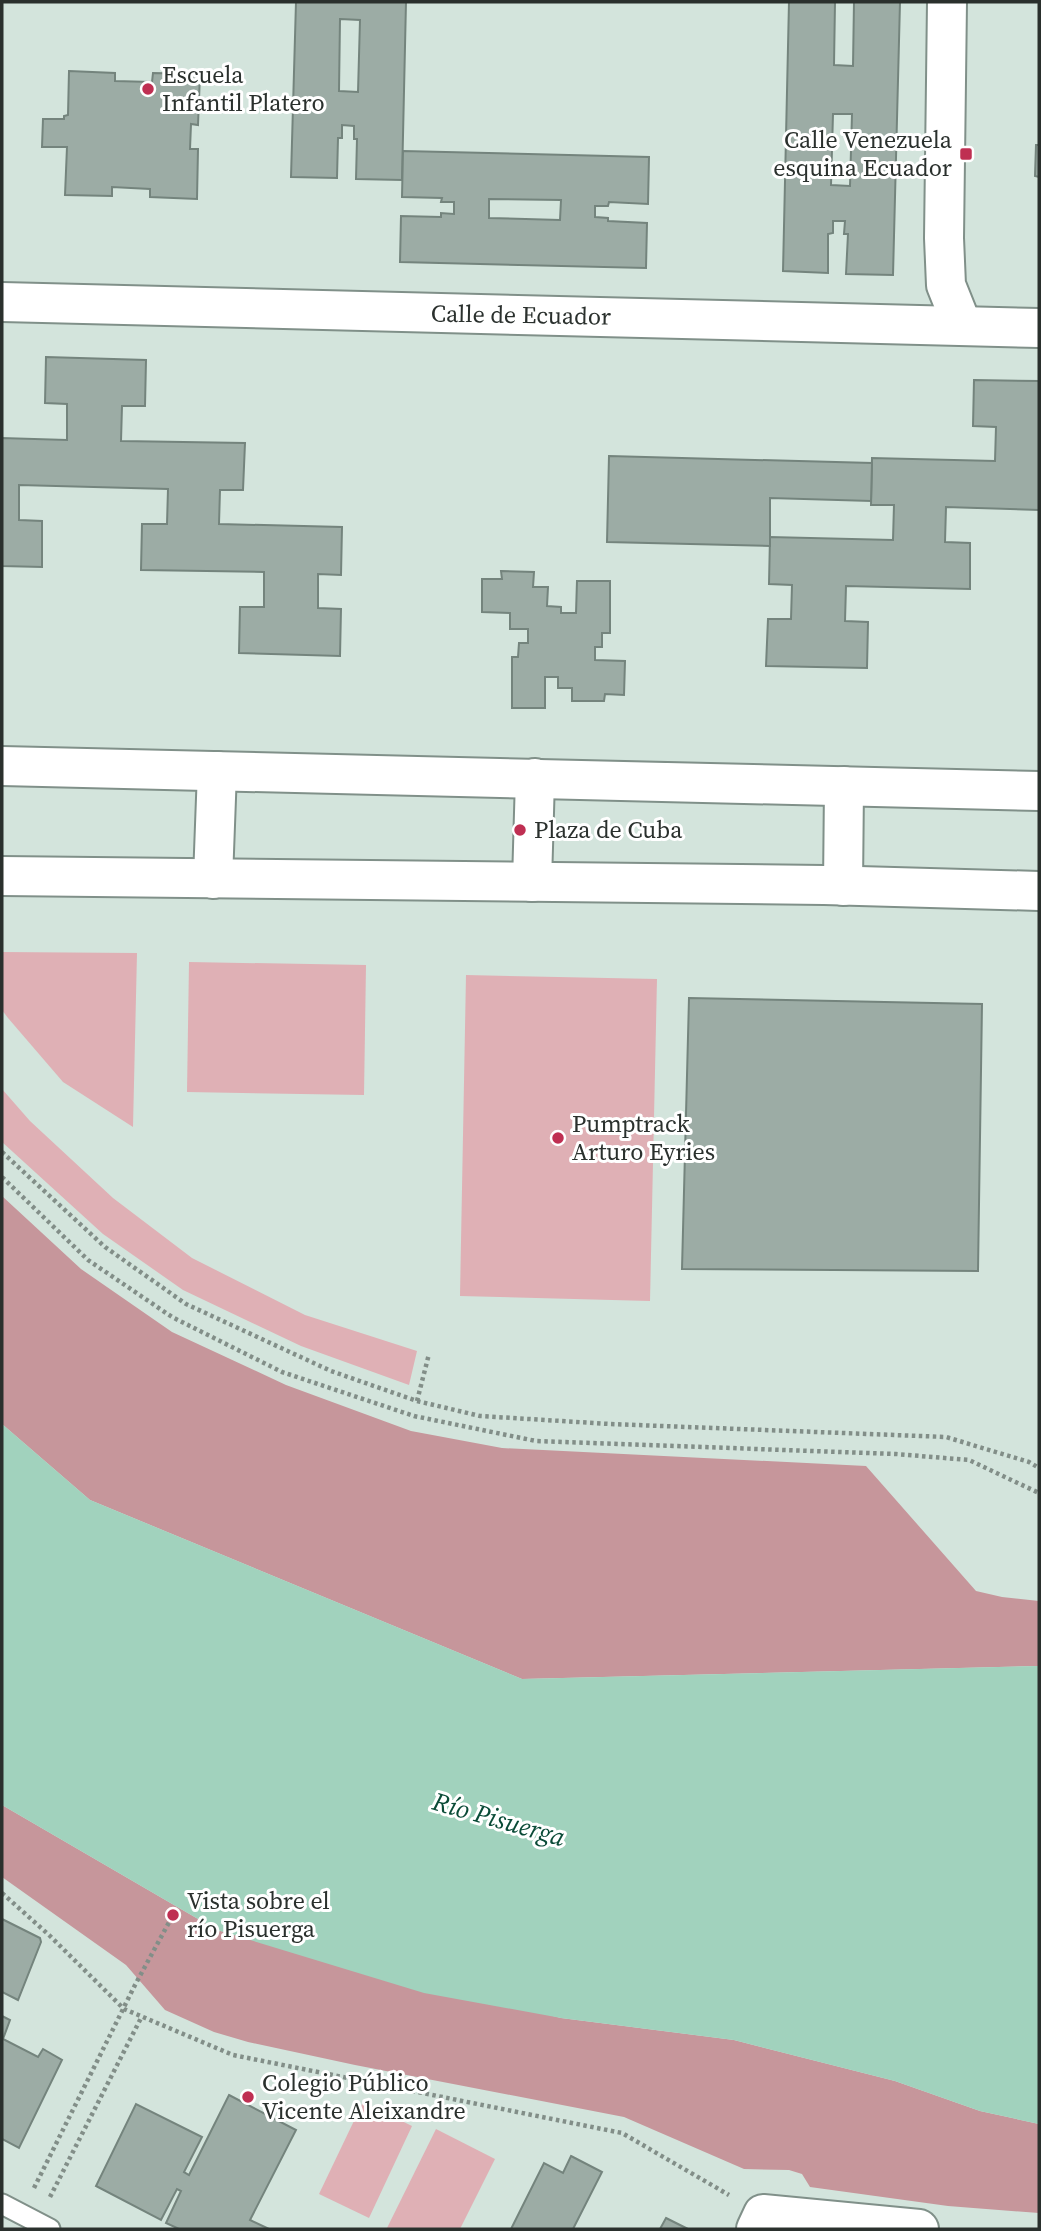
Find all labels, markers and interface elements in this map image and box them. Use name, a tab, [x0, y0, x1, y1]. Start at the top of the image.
place label: Escuela Infantil Platero	[162, 58, 325, 119]
marker: Escuela Infantil Platero	[140, 81, 156, 97]
place label: Calle Venezuela esquina Ecuador	[773, 123, 953, 184]
marker: Calle Venezuela esquina Ecuador	[958, 146, 974, 162]
street label: Calle de Ecuador	[431, 296, 611, 333]
place label: Plaza de Cuba	[534, 813, 683, 846]
marker: Plaza de Cuba	[512, 822, 528, 838]
place label: Pumptrack Arturo Eyries	[572, 1107, 715, 1168]
marker: Pumptrack Arturo Eyries	[550, 1130, 566, 1146]
water label: Río Pisuerga	[428, 1783, 570, 1855]
place label: Vista sobre el río Pisuerga	[187, 1884, 330, 1945]
marker: Vista sobre el río Pisuerga	[165, 1907, 181, 1923]
place label: Colegio Público Vicente Aleixandre	[262, 2066, 466, 2127]
marker: Colegio Público Vicente Aleixandre	[240, 2089, 256, 2105]

